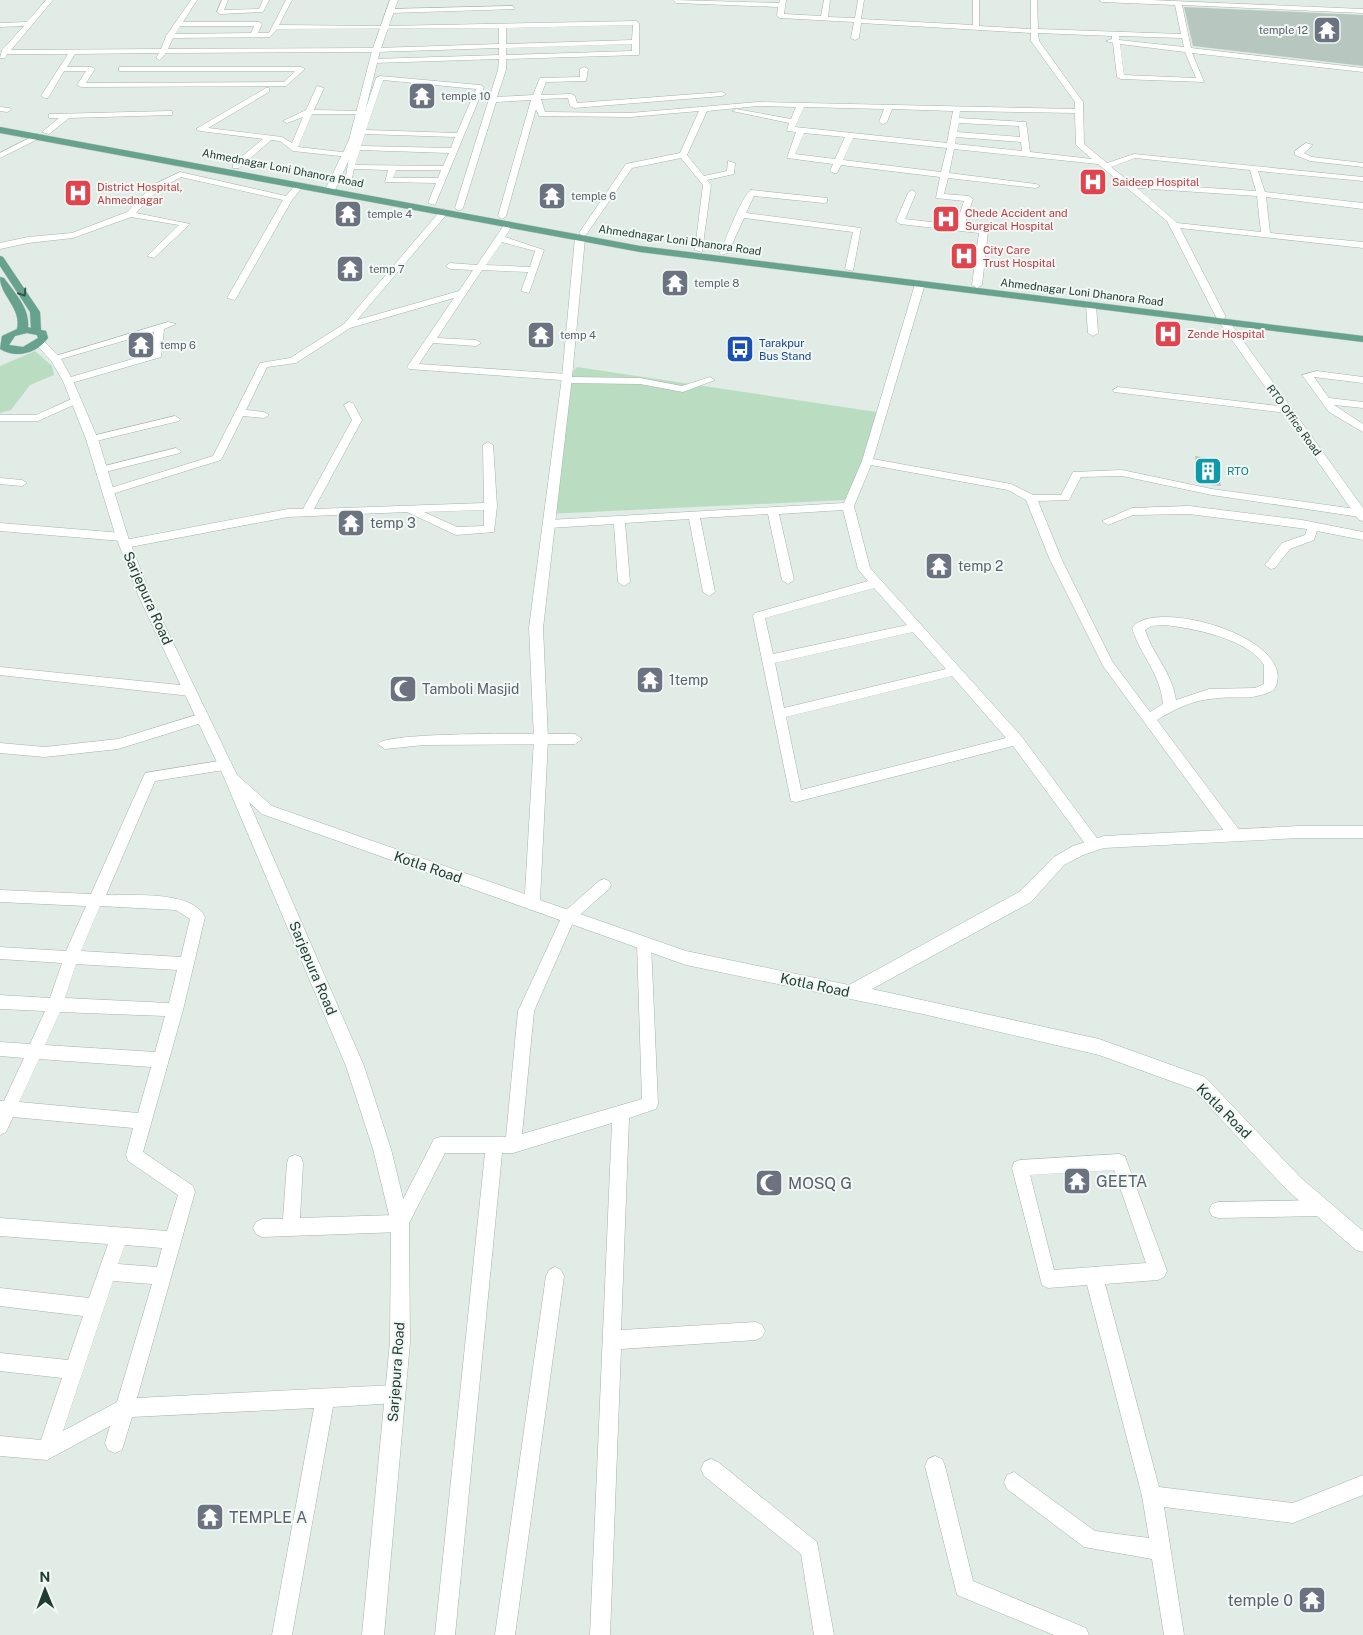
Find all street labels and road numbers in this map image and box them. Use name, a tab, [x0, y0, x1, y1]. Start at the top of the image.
street label: Ahmednagar Loni Dhanora Road	[201, 146, 365, 190]
street label: Ahmednagar Loni Dhanora Road	[598, 223, 762, 257]
street label: Ahmednagar Loni Dhanora Road	[1000, 276, 1164, 308]
street label: RTO Office Road	[1264, 382, 1324, 458]
street label: Sarjepura Road	[120, 549, 176, 647]
street label: Kotla Road	[392, 848, 464, 886]
street label: Sarjepura Road	[286, 919, 340, 1017]
street label: Kotla Road	[779, 970, 851, 1000]
street label: Kotla Road	[1193, 1080, 1255, 1142]
street label: Sarjepura Road	[385, 1321, 407, 1423]

